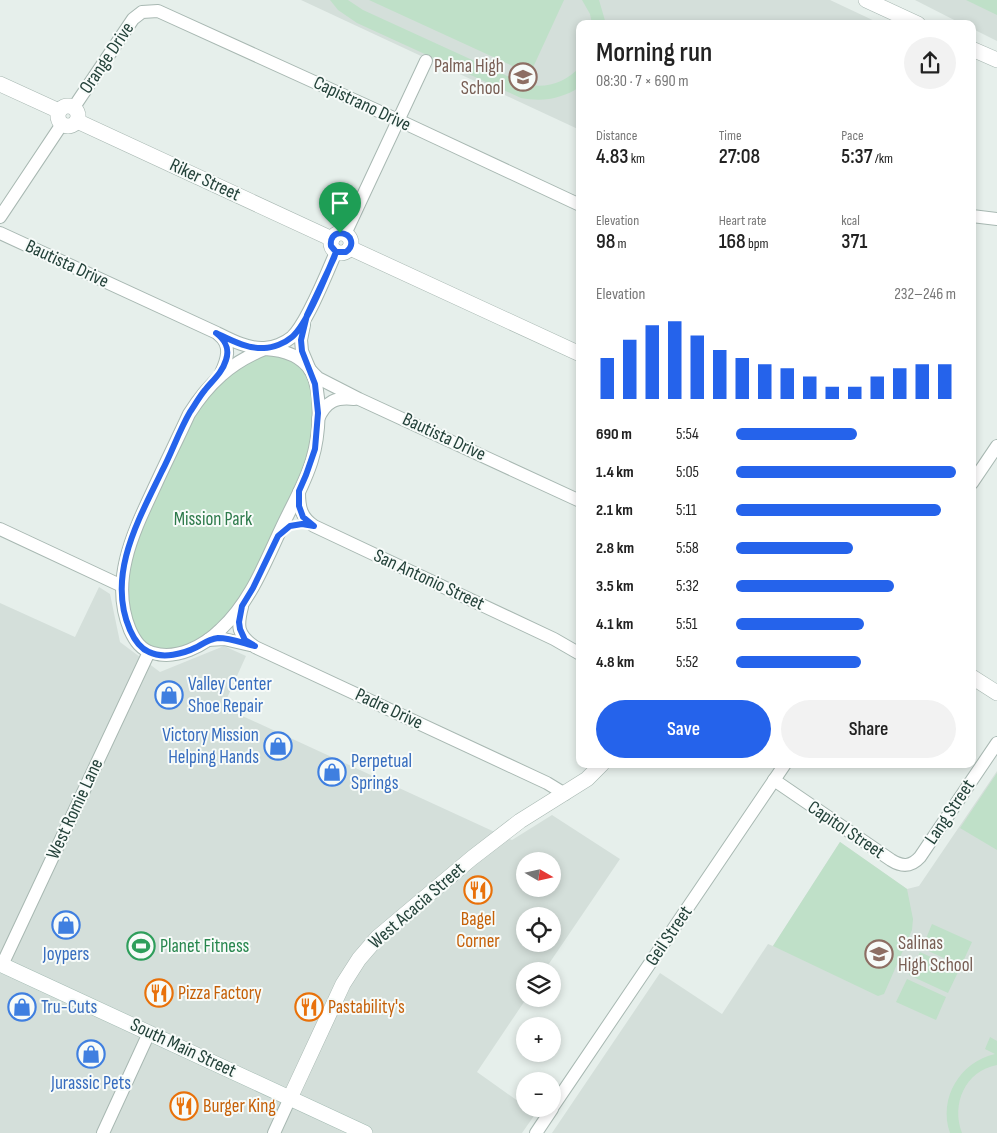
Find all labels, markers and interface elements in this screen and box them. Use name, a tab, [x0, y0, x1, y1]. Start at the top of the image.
street label: Orange Drive	[75, 18, 139, 98]
text: Morning run	[596, 36, 712, 69]
button: share	[904, 37, 956, 89]
place label: Palma High School	[434, 55, 504, 100]
school or university icon: Palma High School	[508, 62, 538, 92]
street label: Capistrano Drive	[310, 71, 414, 137]
text: 08:30 · 7 × 690 m	[596, 72, 689, 91]
text: Distance	[596, 127, 637, 144]
text: Time	[719, 127, 742, 144]
text: Pace	[841, 127, 864, 144]
text: 4.83	[596, 144, 629, 169]
text: 27:08	[719, 144, 760, 169]
text: 5:37	[841, 144, 873, 169]
text: km	[629, 150, 645, 167]
text: /km	[873, 150, 893, 167]
street label: Riker Street	[166, 154, 244, 206]
pin	[319, 182, 361, 233]
icon: arrive	[326, 189, 354, 217]
text: Elevation	[596, 212, 639, 229]
text: Heart rate	[719, 212, 766, 229]
text: kcal	[841, 212, 860, 229]
text: 98	[596, 229, 615, 254]
text: 168	[719, 229, 746, 254]
text: 371	[841, 229, 867, 254]
street label: Bautista Drive	[22, 235, 112, 293]
text: m	[615, 235, 627, 252]
text: bpm	[746, 235, 769, 252]
text: Elevation	[596, 285, 645, 304]
text: 232–246 m	[894, 285, 956, 304]
street label: Bautista Drive	[399, 408, 489, 466]
text: 690 m	[596, 425, 632, 444]
text: 5:54	[676, 425, 699, 444]
text: 1.4 km	[596, 463, 634, 482]
text: 5:05	[676, 463, 699, 482]
text: 2.1 km	[596, 501, 633, 520]
text: 5:11	[676, 501, 697, 520]
park label: Mission Park	[174, 508, 253, 531]
text: 2.8 km	[596, 539, 634, 558]
text: 5:58	[676, 539, 699, 558]
street label: San Antonio Street	[370, 544, 488, 616]
text: 3.5 km	[596, 577, 634, 596]
text: 5:32	[676, 577, 699, 596]
text: 4.1 km	[596, 615, 633, 634]
text: 5:51	[676, 615, 697, 634]
text: 4.8 km	[596, 653, 634, 672]
text: 5:52	[676, 653, 698, 672]
place label: Valley Center Shoe Repair	[188, 673, 272, 718]
shop icon: Valley Center Shoe Repair	[154, 680, 184, 710]
street label: Padre Drive	[352, 683, 426, 735]
button: Save	[596, 700, 771, 758]
button: Share	[781, 700, 956, 758]
place label: Victory Mission Helping Hands	[162, 724, 259, 769]
shop icon: Victory Mission Helping Hands	[263, 731, 293, 761]
place label: Perpetual Springs	[351, 750, 412, 795]
street label: West Romie Lane	[42, 755, 108, 863]
shop icon: Perpetual Springs	[317, 757, 347, 787]
street label: Lang Street	[920, 775, 980, 849]
street label: Capitol Street	[803, 796, 889, 864]
north arrow	[516, 852, 561, 898]
map controls	[516, 852, 561, 1117]
street label: West Acacia Street	[364, 858, 470, 954]
restaurant icon: Bagel Corner	[463, 875, 493, 905]
street label: Geil Street	[641, 901, 697, 970]
button: locate	[516, 907, 561, 952]
place label: Bagel Corner	[456, 908, 500, 953]
shop icon: Joypers	[51, 910, 81, 940]
sports icon: Planet Fitness	[126, 931, 156, 961]
place label: Salinas High School	[898, 932, 973, 977]
place label: Planet Fitness	[160, 935, 250, 958]
school or university icon: Salinas High School	[864, 939, 894, 969]
place label: Joypers	[42, 943, 89, 966]
button: layers	[516, 962, 561, 1007]
restaurant icon: Pizza Factory	[144, 978, 174, 1008]
place label: Pizza Factory	[178, 982, 262, 1005]
shop icon: Tru-Cuts	[7, 992, 37, 1022]
restaurant icon: Pastability's	[294, 992, 324, 1022]
place label: Tru-Cuts	[41, 996, 97, 1019]
place label: Pastability's	[328, 996, 405, 1019]
street label: South Main Street	[126, 1013, 240, 1083]
button: +	[516, 1017, 561, 1062]
shop icon: Jurassic Pets	[76, 1039, 106, 1069]
place label: Jurassic Pets	[50, 1072, 131, 1095]
button: −	[516, 1072, 561, 1117]
restaurant icon: Burger King	[169, 1091, 199, 1121]
place label: Burger King	[203, 1095, 276, 1118]

